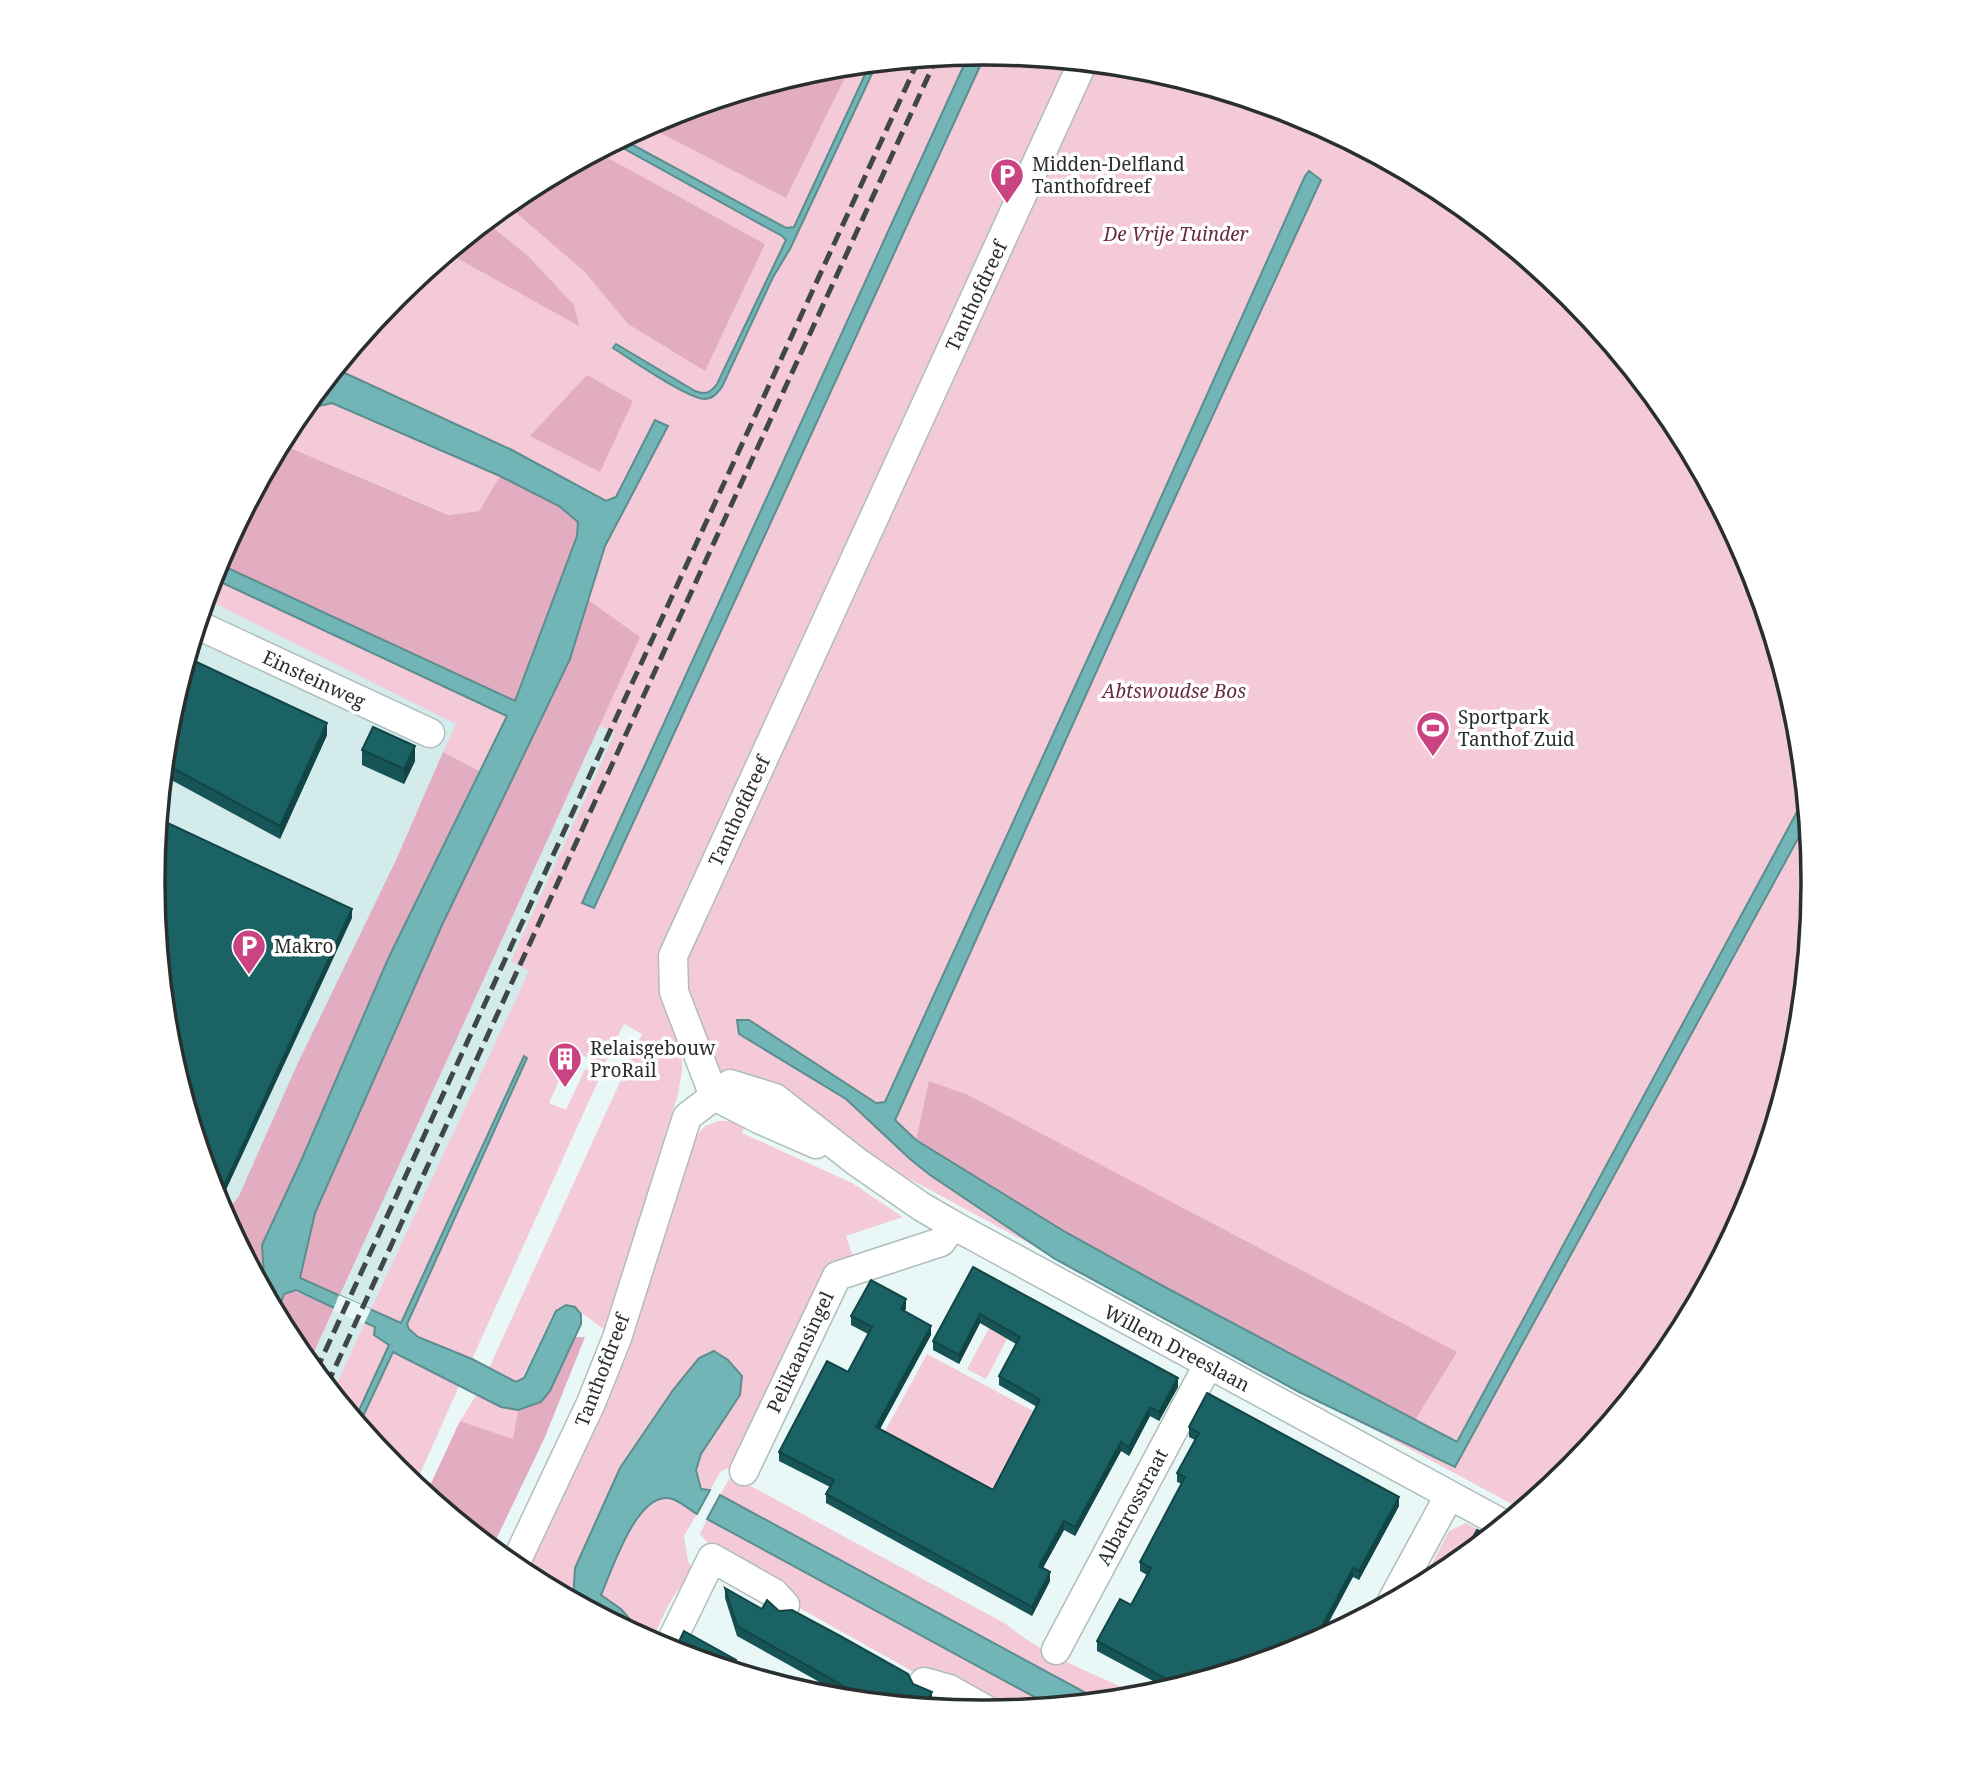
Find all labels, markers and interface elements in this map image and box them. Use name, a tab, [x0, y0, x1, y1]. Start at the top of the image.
place label: Midden-Delfland Tanthofdreef	[1032, 151, 1185, 199]
parking icon: Midden-Delfland Tanthofdreef	[988, 156, 1026, 205]
park label: De Vrije Tuinder	[1103, 221, 1249, 247]
street label: Tanthofdreef	[939, 235, 1014, 355]
street label: Einsteinweg	[258, 644, 370, 714]
park label: Abtswoudse Bos	[1100, 678, 1246, 704]
place label: Sportpark Tanthof Zuid	[1458, 704, 1575, 752]
sports icon: Sportpark Tanthof Zuid	[1414, 709, 1452, 758]
street label: Tanthofdreef	[702, 750, 777, 870]
parking icon: Makro	[230, 927, 268, 976]
place label: Makro	[274, 933, 334, 959]
place label: Relaisgebouw ProRail	[590, 1035, 716, 1083]
building icon: Relaisgebouw ProRail	[546, 1040, 584, 1089]
street label: Pelikaansingel	[760, 1287, 840, 1417]
street label: Willem Dreeslaan	[1099, 1298, 1255, 1398]
street label: Tanthofdreef	[569, 1308, 636, 1430]
street label: Albatrosstraat	[1090, 1444, 1174, 1570]

